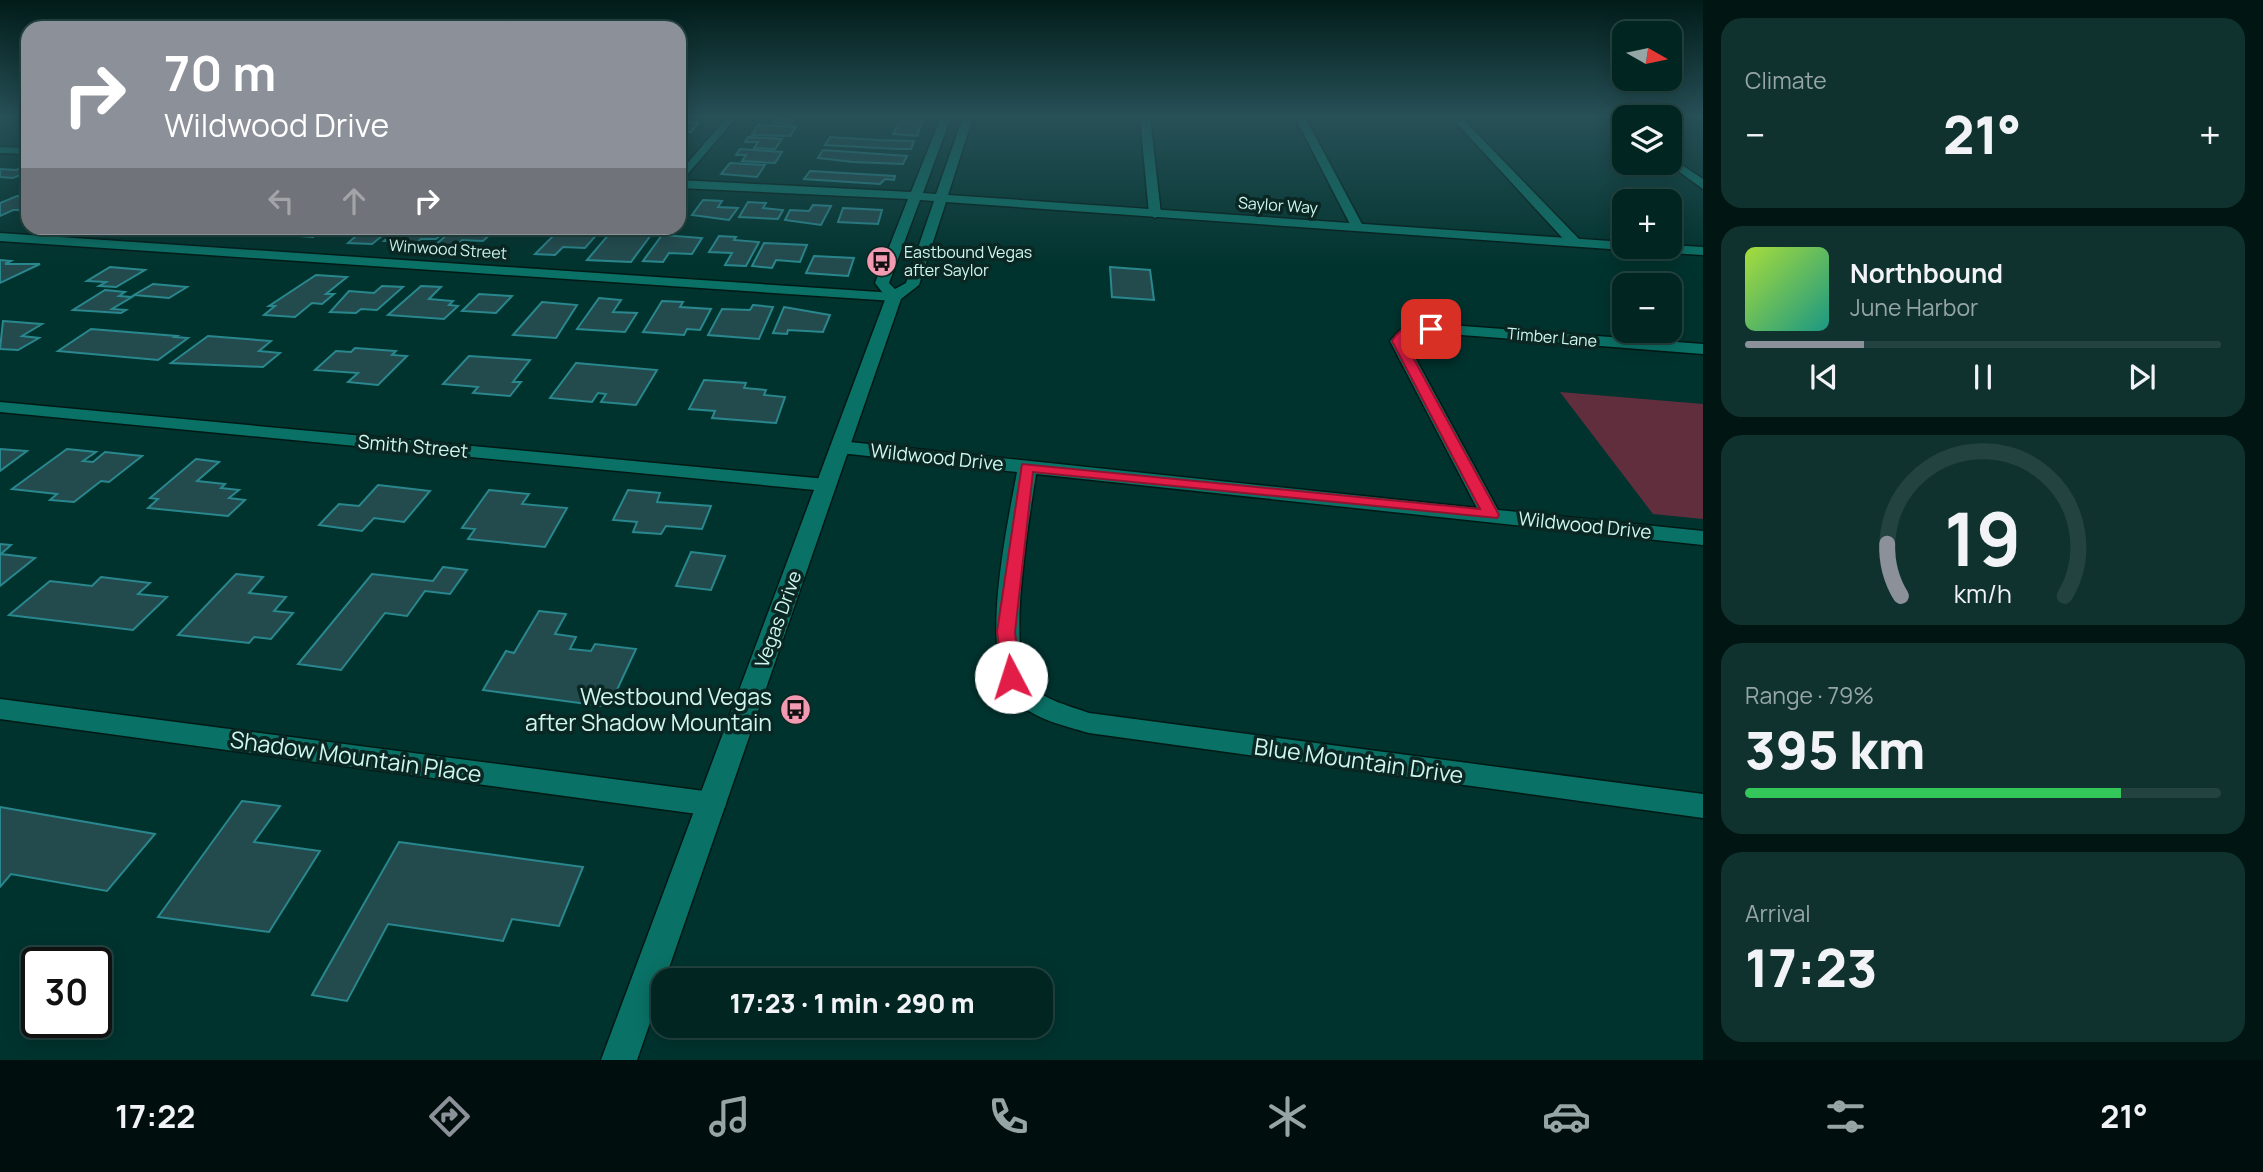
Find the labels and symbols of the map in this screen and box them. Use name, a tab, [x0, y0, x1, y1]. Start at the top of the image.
north arrow	[1612, 21, 1682, 91]
street label: Saylor Way	[1237, 191, 1319, 219]
street label: Winwood Street	[388, 234, 508, 264]
place label: Eastbound Vegas after Saylor	[904, 241, 1032, 281]
bus stop icon: Eastbound Vegas after Saylor	[864, 244, 898, 278]
pin	[1401, 299, 1461, 359]
street label: Timber Lane	[1506, 322, 1598, 352]
street label: Smith Street	[357, 428, 469, 464]
street label: Wildwood Drive	[869, 437, 1005, 477]
street label: Wildwood Drive	[1517, 505, 1653, 545]
street label: Vegas Drive	[748, 567, 808, 671]
position arrow	[974, 640, 1048, 714]
place label: Westbound Vegas after Shadow Mountain	[525, 680, 772, 738]
bus stop icon: Westbound Vegas after Shadow Mountain	[778, 692, 812, 726]
street label: Shadow Mountain Place	[228, 723, 484, 789]
street label: Blue Mountain Drive	[1252, 729, 1466, 791]
speed limit sign: 30	[21, 947, 112, 1038]

